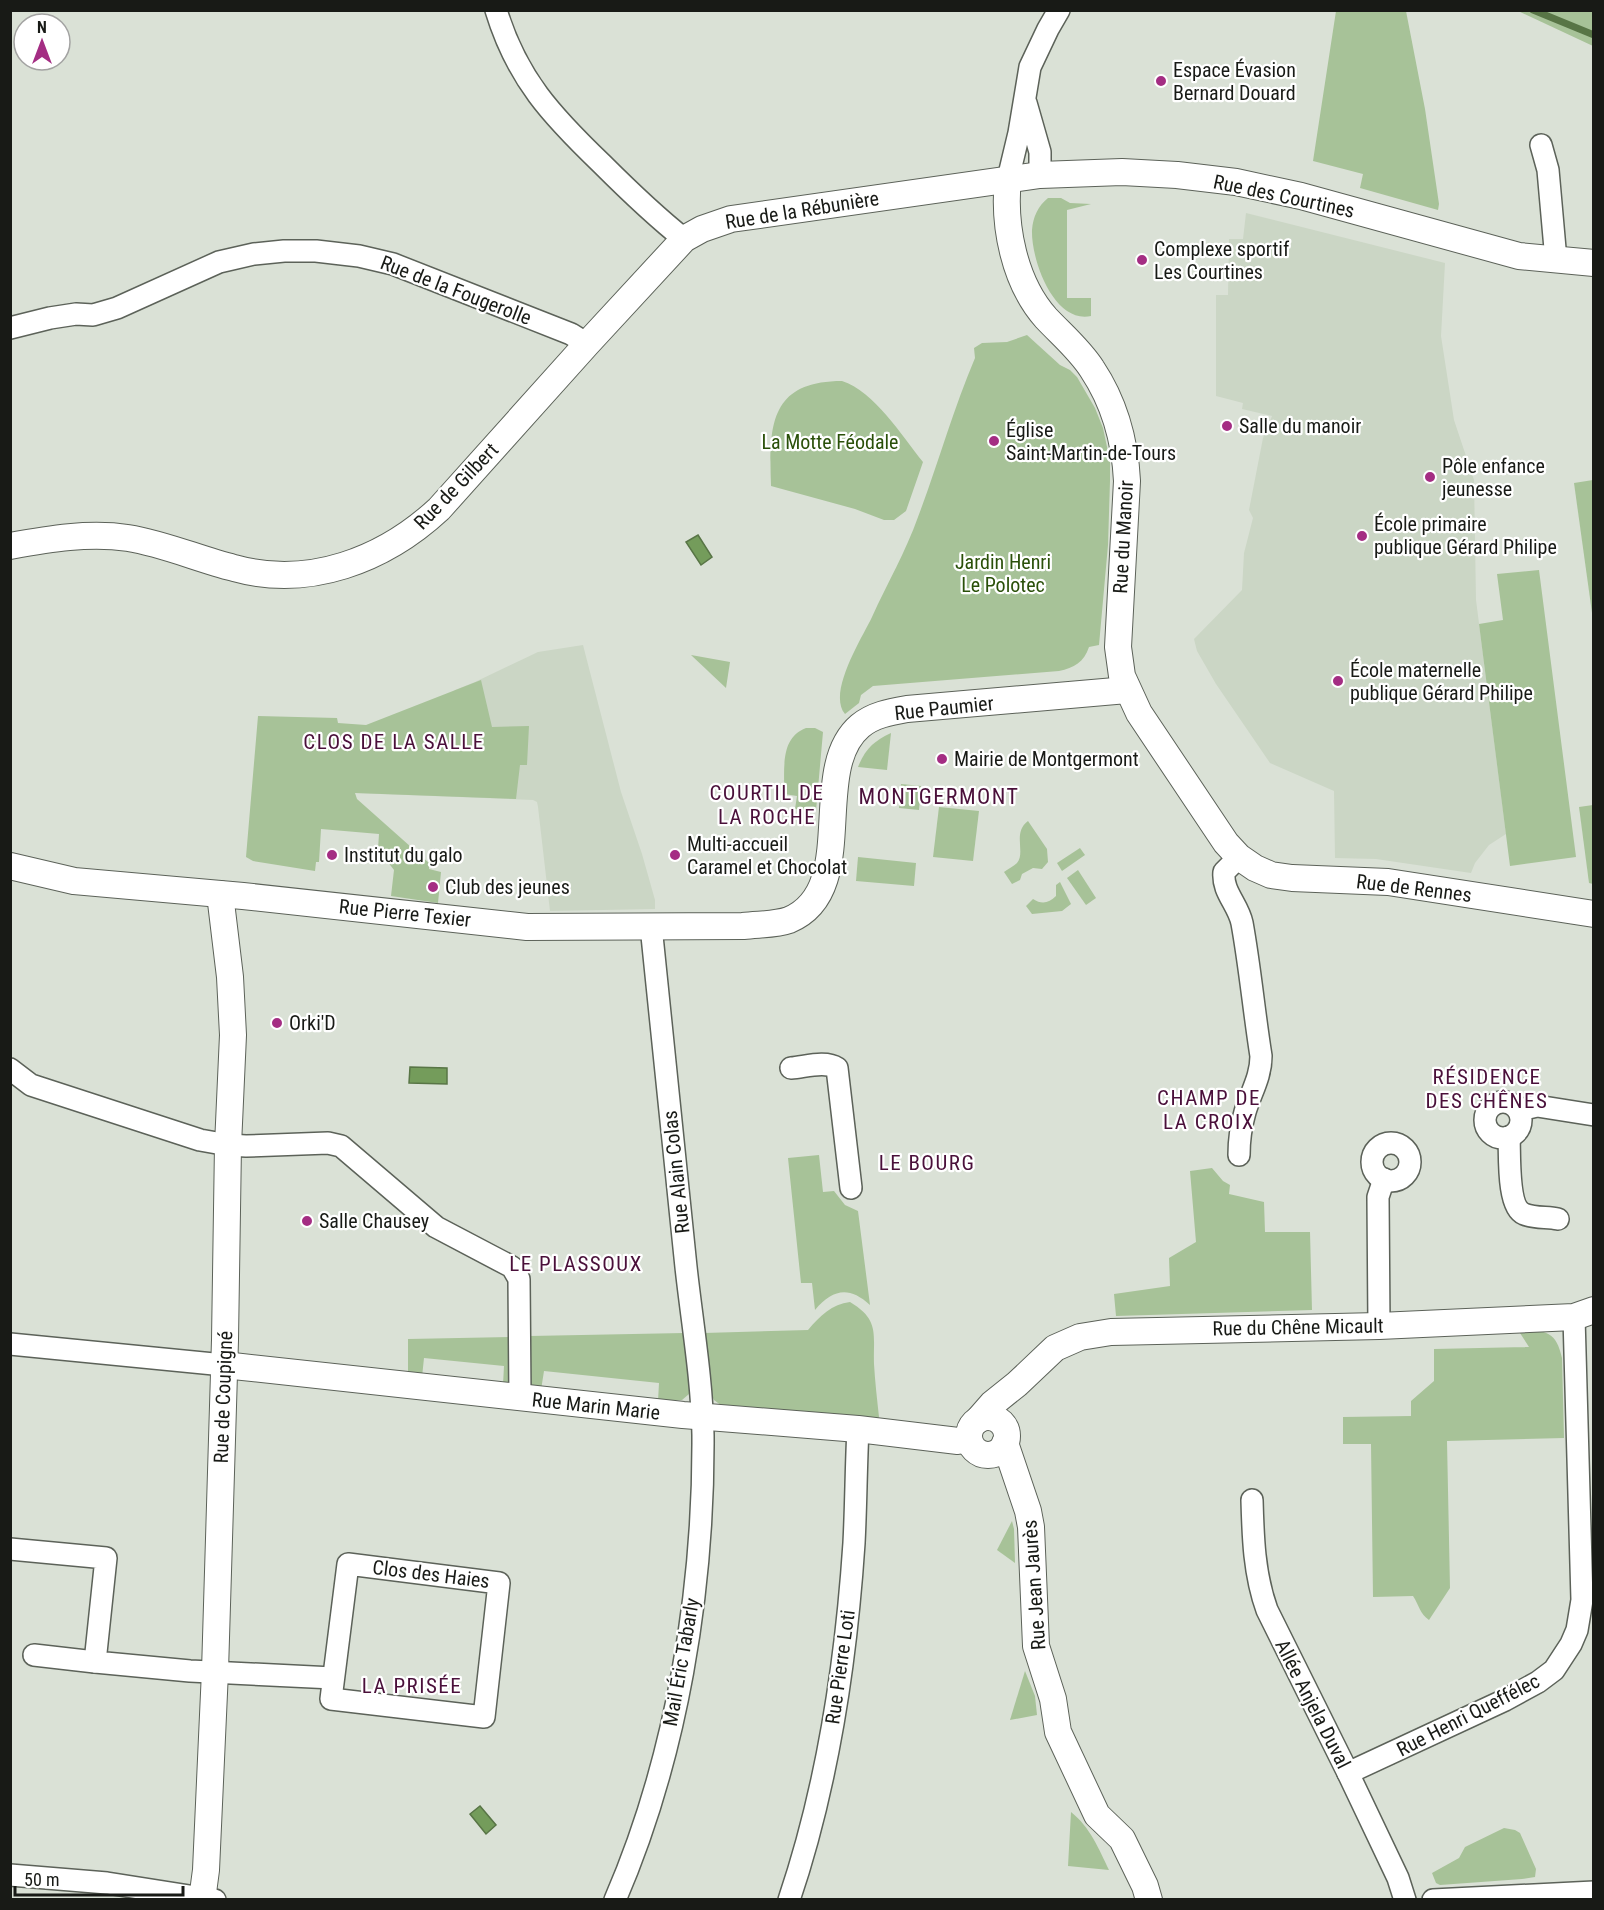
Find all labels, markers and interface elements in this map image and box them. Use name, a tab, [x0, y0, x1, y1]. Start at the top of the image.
north arrow	[12, 12, 72, 72]
text: N	[37, 18, 47, 37]
place label: Espace Évasion Bernard Douard	[1173, 58, 1296, 105]
marker: Espace Évasion Bernard Douard	[1154, 74, 1168, 88]
street label: Rue des Courtines	[1211, 169, 1357, 223]
street label: Rue de la Rébunière	[723, 186, 881, 234]
place label: Complexe sportif Les Courtines	[1154, 237, 1290, 284]
street label: Rue de la Fougerolle	[377, 250, 535, 330]
marker: Complexe sportif Les Courtines	[1135, 253, 1149, 267]
place label: Salle du manoir	[1239, 414, 1361, 438]
place label: Église Saint-Martin-de-Tours	[1006, 418, 1176, 465]
marker: Salle du manoir	[1220, 419, 1234, 433]
park label: La Motte Féodale	[762, 430, 898, 454]
marker: Église Saint-Martin-de-Tours	[987, 434, 1001, 448]
street label: Rue de Gilbert	[409, 438, 503, 534]
place label: Pôle enfance jeunesse	[1441, 454, 1545, 501]
marker: Pôle enfance jeunesse	[1423, 470, 1437, 484]
street label: Rue du Manoir	[1108, 480, 1138, 594]
place label: École primaire publique Gérard Philipe	[1374, 512, 1557, 559]
marker: École primaire publique Gérard Philipe	[1355, 529, 1369, 543]
park label: Jardin Henri Le Polotec	[955, 550, 1051, 597]
place label: École maternelle publique Gérard Philipe	[1350, 658, 1533, 705]
marker: École maternelle publique Gérard Philipe	[1331, 674, 1345, 688]
street label: Rue Paumier	[893, 691, 995, 725]
district label: CLOS DE LA SALLE	[303, 730, 485, 754]
place label: Mairie de Montgermont	[954, 747, 1139, 771]
marker: Mairie de Montgermont	[935, 752, 949, 766]
district label: COURTIL DE LA ROCHE	[709, 781, 825, 829]
district label: MONTGERMONT	[858, 784, 1020, 809]
place label: Multi-accueil Caramel et Chocolat	[687, 832, 847, 879]
place label: Institut du galo	[344, 843, 463, 867]
marker: Institut du galo	[325, 848, 339, 862]
marker: Multi-accueil Caramel et Chocolat	[668, 848, 682, 862]
street label: Rue de Rennes	[1355, 869, 1473, 907]
place label: Club des jeunes	[445, 875, 570, 899]
marker: Club des jeunes	[426, 880, 440, 894]
street label: Rue Pierre Texier	[338, 894, 472, 932]
place label: Orki'D	[289, 1011, 336, 1035]
marker: Orki'D	[270, 1016, 284, 1030]
district label: RÉSIDENCE DES CHÊNES	[1426, 1065, 1548, 1113]
district label: CHAMP DE LA CROIX	[1157, 1086, 1261, 1134]
street label: Rue Alain Colas	[658, 1109, 694, 1235]
district label: LE BOURG	[879, 1151, 975, 1175]
place label: Salle Chausey	[319, 1209, 429, 1233]
marker: Salle Chausey	[300, 1214, 314, 1228]
district label: LE PLASSOUX	[509, 1252, 643, 1276]
street label: Rue du Chêne Micault	[1212, 1314, 1384, 1340]
street label: Rue de Coupigné	[209, 1330, 237, 1464]
street label: Rue Marin Marie	[531, 1387, 661, 1425]
street label: Rue Jean Jaurès	[1017, 1519, 1051, 1651]
street label: Clos des Haies	[371, 1555, 491, 1593]
street label: Mail Éric Tabarly	[658, 1596, 704, 1728]
street label: Rue Pierre Loti	[820, 1608, 860, 1726]
street label: Allée Anjela Duval	[1270, 1635, 1356, 1773]
street label: Rue Henri Queffélec	[1393, 1669, 1543, 1761]
district label: LA PRISÉE	[362, 1674, 462, 1698]
scale bar	[15, 1859, 183, 1897]
text: 50 m	[24, 1869, 59, 1890]

